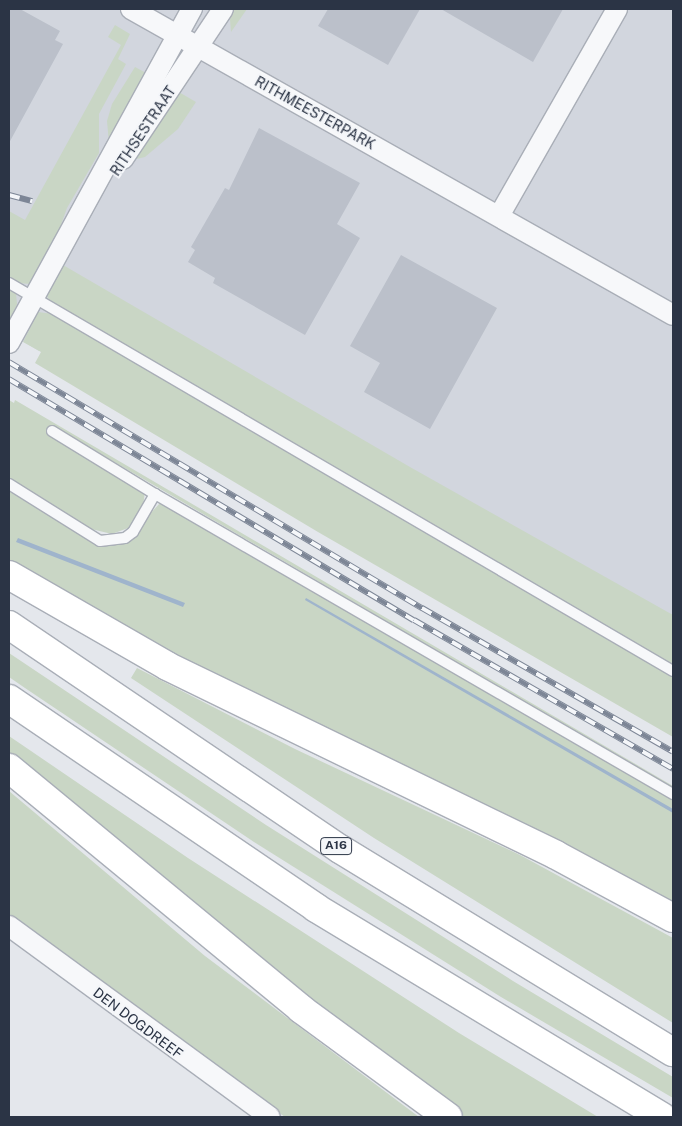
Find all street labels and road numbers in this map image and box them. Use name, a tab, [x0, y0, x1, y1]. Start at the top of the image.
street label: RITHMEESTERPARK	[252, 73, 378, 153]
street label: RITHSESTRAAT	[107, 83, 179, 179]
road number: A16	[320, 836, 352, 856]
street label: DEN DOGDREEF	[90, 984, 186, 1062]

